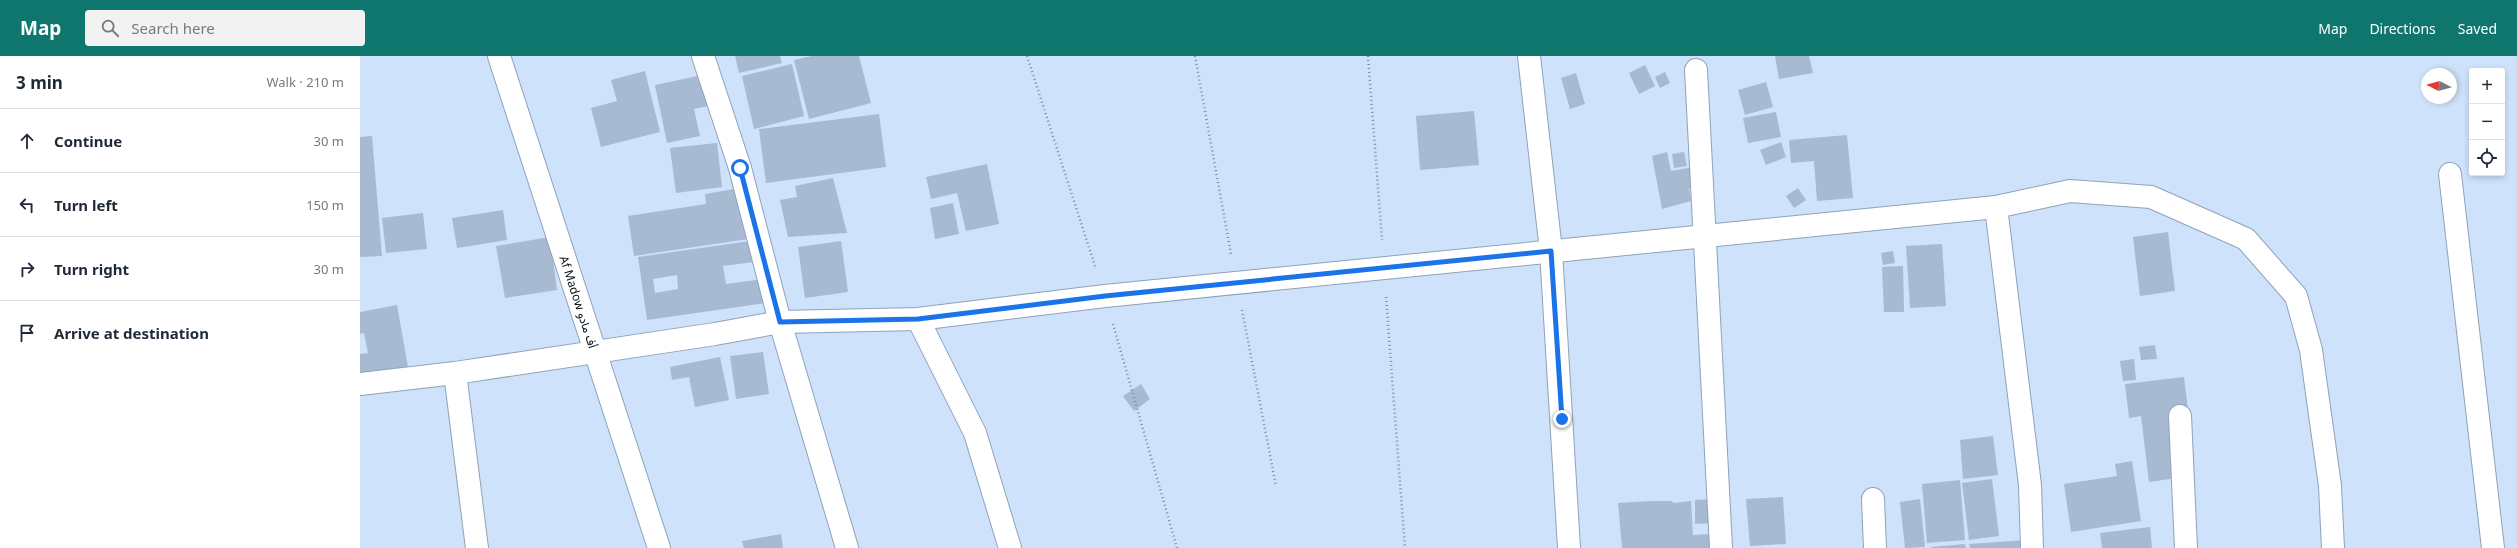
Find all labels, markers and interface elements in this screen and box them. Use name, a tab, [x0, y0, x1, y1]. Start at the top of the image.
search box	[85, 10, 365, 46]
text: Map	[20, 15, 61, 41]
icon: search	[99, 17, 121, 39]
text: Search here	[131, 18, 215, 38]
text: Map	[2318, 19, 2347, 38]
text: Directions	[2369, 19, 2436, 38]
text: Saved	[2458, 19, 2497, 38]
north arrow	[2421, 68, 2457, 104]
map controls	[2469, 68, 2505, 176]
button: +	[2469, 68, 2505, 104]
text: 3 min	[16, 71, 63, 94]
text: Walk · 210 m	[266, 73, 344, 91]
button: −	[2469, 104, 2505, 140]
icon: ahead	[16, 130, 38, 152]
text: Continue	[54, 131, 122, 151]
text: 30 m	[314, 132, 344, 150]
button: locate	[2469, 140, 2505, 176]
route start	[731, 159, 749, 177]
icon: left	[16, 194, 38, 216]
text: Turn left	[54, 195, 118, 215]
text: 150 m	[306, 196, 344, 214]
street label: Af Madow أف مادو	[555, 253, 602, 351]
icon: right	[16, 258, 38, 280]
text: Turn right	[54, 259, 129, 279]
text: 30 m	[314, 260, 344, 278]
icon: arrive	[16, 322, 38, 344]
text: Arrive at destination	[54, 323, 209, 343]
route end	[1553, 410, 1571, 428]

